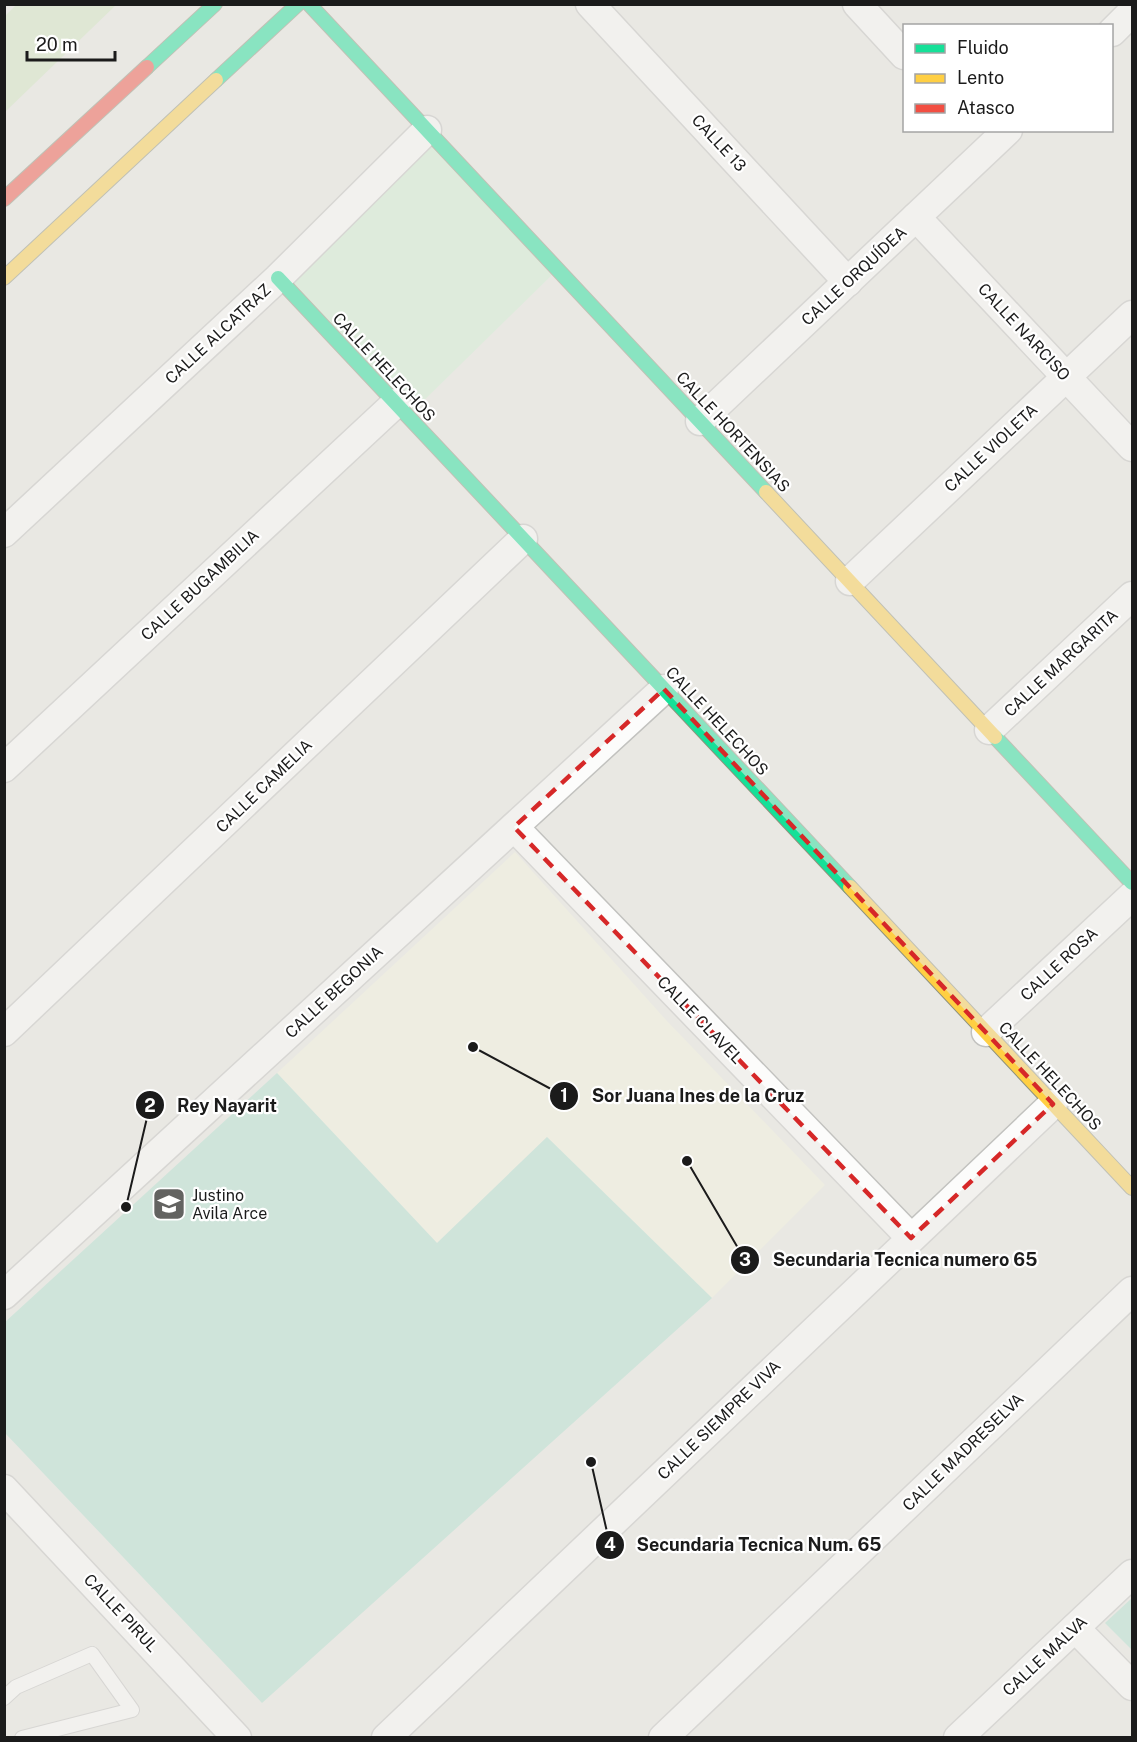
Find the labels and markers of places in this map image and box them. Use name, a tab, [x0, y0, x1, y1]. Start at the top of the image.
callout: Sor Juana Ines de la Cruz	[549, 1078, 816, 1114]
callout: Rey Nayarit	[135, 1087, 289, 1123]
school or university icon: Justino Avila Arce	[151, 1186, 187, 1222]
place label: Justino Avila Arce	[192, 1186, 267, 1223]
callout: Secundaria Tecnica numero 65	[730, 1242, 1049, 1278]
callout: Secundaria Tecnica Num. 65	[595, 1527, 894, 1563]

